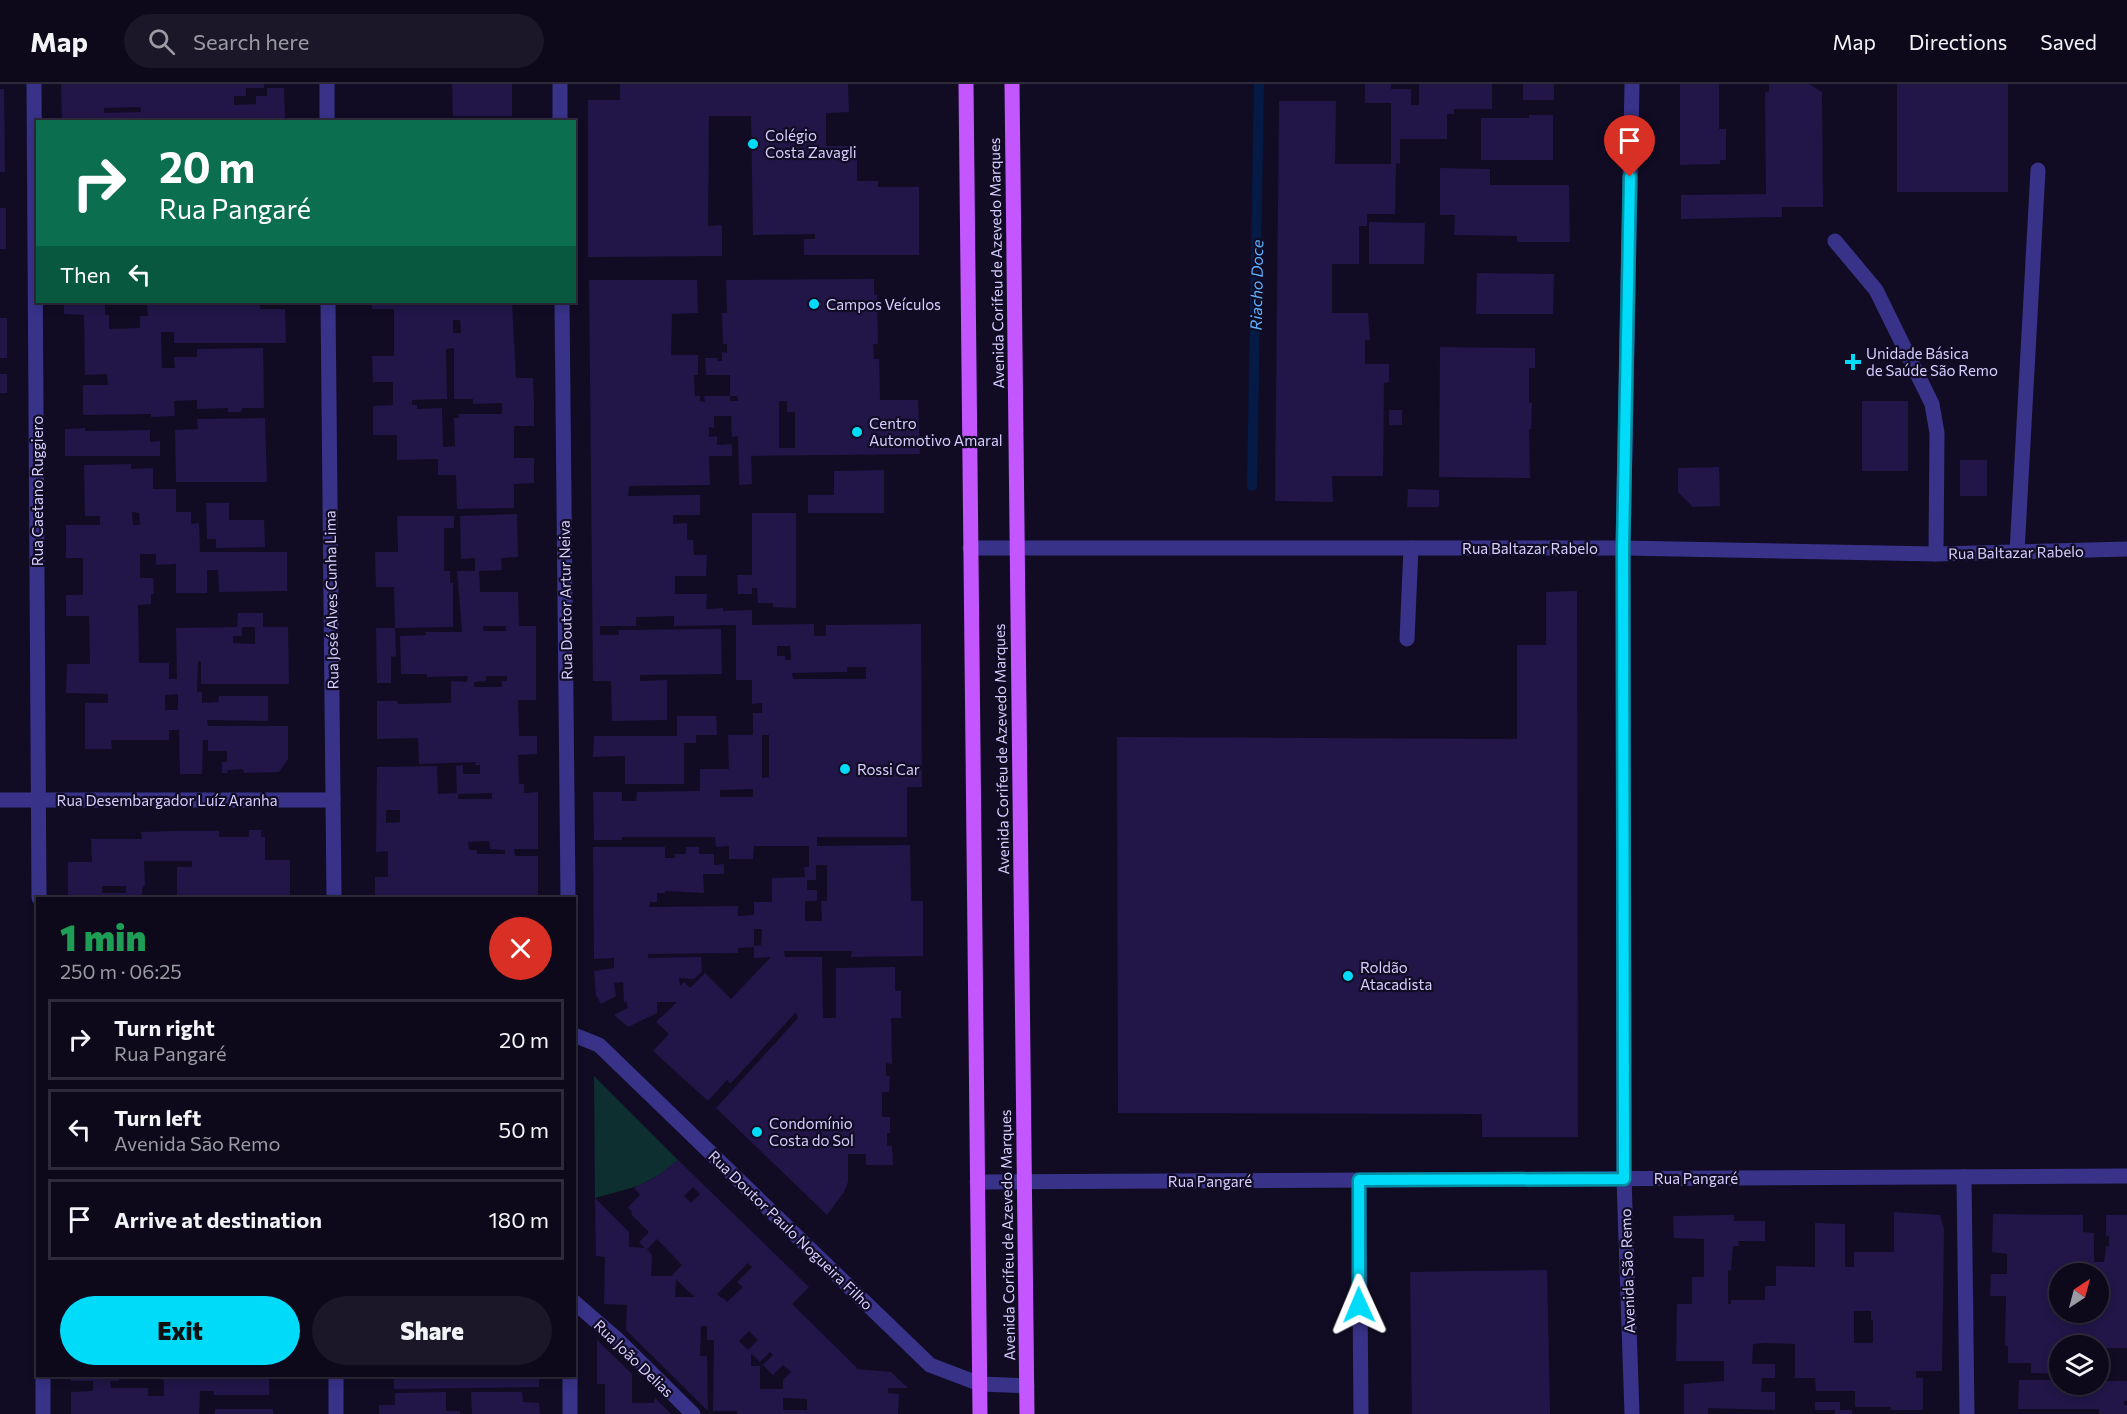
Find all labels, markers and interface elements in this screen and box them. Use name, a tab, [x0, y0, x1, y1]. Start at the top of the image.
search box	[124, 14, 544, 68]
text: Map	[30, 24, 88, 58]
icon: search	[145, 25, 178, 58]
text: Search here	[193, 28, 309, 55]
text: Map	[1833, 29, 1876, 54]
text: Directions	[1909, 29, 2007, 54]
text: Saved	[2040, 29, 2097, 54]
pin	[1604, 115, 1655, 177]
icon: arrive	[1613, 124, 1646, 157]
place label: Colégio Costa Zavagli	[765, 126, 857, 161]
marker: Colégio Costa Zavagli	[746, 137, 760, 151]
street label: Avenida Corifeu de Azevedo Marques	[985, 137, 1007, 389]
text: 20 m	[159, 140, 255, 192]
icon: right	[60, 144, 138, 222]
text: Rua Pangaré	[159, 192, 311, 225]
water label: Riacho Doce	[1246, 239, 1266, 330]
icon: left	[123, 258, 156, 291]
text: Then	[60, 261, 111, 288]
place label: Campos Veículos	[826, 295, 941, 313]
marker: Campos Veículos	[807, 297, 821, 311]
place label: Unidade Básica de Saúde São Remo	[1866, 344, 1998, 379]
marker: Unidade Básica de Saúde São Remo	[1844, 353, 1862, 371]
place label: Centro Automotivo Amaral	[869, 414, 1003, 449]
street label: Rua Caetano Ruggiero	[28, 416, 46, 566]
marker: Centro Automotivo Amaral	[850, 425, 864, 439]
street label: Rua José Alves Cunha Lima	[320, 510, 342, 690]
street label: Rua Doutor Artur Neiva	[555, 520, 575, 680]
street label: Rua Baltazar Rabelo	[1462, 539, 1598, 557]
street label: Rua Baltazar Rabelo	[1948, 542, 2084, 562]
street label: Avenida Corifeu de Azevedo Marques	[990, 623, 1012, 875]
place label: Rossi Car	[857, 760, 920, 778]
marker: Rossi Car	[838, 762, 852, 776]
street label: Rua Desembargador Luíz Aranha	[56, 791, 278, 809]
text: 1 min	[60, 914, 146, 958]
button: close	[489, 917, 552, 980]
place label: Roldão Atacadista	[1360, 958, 1432, 993]
text: 250 m · 06:25	[60, 959, 182, 983]
marker: Roldão Atacadista	[1341, 969, 1355, 983]
text: Turn right	[114, 1014, 215, 1041]
icon: right	[63, 1023, 96, 1056]
text: 20 m	[499, 1026, 549, 1053]
text: Rua Pangaré	[114, 1041, 227, 1065]
text: Turn left	[114, 1104, 201, 1131]
street label: Avenida Corifeu de Azevedo Marques	[996, 1109, 1018, 1361]
icon: left	[63, 1113, 96, 1146]
place label: Condomínio Costa do Sol	[769, 1114, 854, 1149]
text: 50 m	[499, 1116, 549, 1143]
marker: Condomínio Costa do Sol	[750, 1125, 764, 1139]
text: Avenida São Remo	[114, 1131, 281, 1155]
street label: Rua Doutor Paulo Nogueira Filho	[705, 1147, 877, 1313]
street label: Rua Pangaré	[1654, 1169, 1738, 1187]
street label: Rua Pangaré	[1168, 1172, 1252, 1190]
icon: arrive	[63, 1203, 96, 1236]
text: Arrive at destination	[114, 1206, 322, 1233]
text: 180 m	[488, 1206, 549, 1233]
street label: Avenida São Remo	[1616, 1208, 1638, 1334]
north arrow	[2049, 1263, 2109, 1323]
map controls	[2049, 1263, 2109, 1395]
position arrow	[1327, 1273, 1391, 1337]
button: Exit	[60, 1296, 300, 1365]
button: Share	[312, 1296, 552, 1365]
street label: Rua João Delias	[591, 1316, 678, 1400]
button: layers	[2049, 1335, 2109, 1395]

